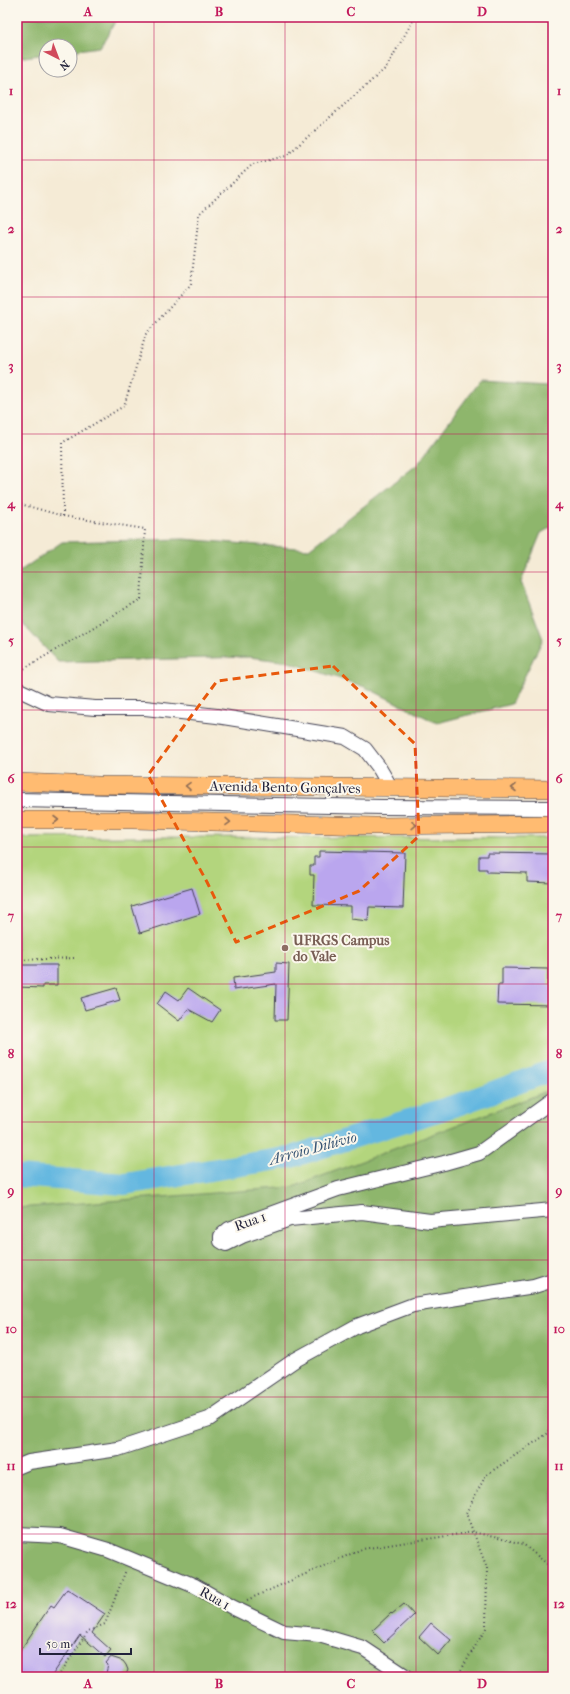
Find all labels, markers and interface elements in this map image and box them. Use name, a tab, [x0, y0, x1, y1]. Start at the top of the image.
text: A	[83, 4, 93, 19]
text: B	[215, 4, 224, 19]
text: C	[347, 4, 356, 19]
text: D	[477, 4, 487, 19]
north arrow	[38, 38, 78, 78]
text: N	[56, 57, 72, 73]
text: 1	[9, 83, 14, 98]
text: 1	[557, 83, 562, 98]
text: 2	[8, 221, 15, 236]
text: 2	[556, 221, 563, 236]
text: 3	[8, 358, 14, 374]
text: 3	[556, 358, 562, 374]
text: 4	[6, 496, 16, 512]
text: 4	[554, 496, 564, 512]
text: 5	[8, 633, 14, 648]
text: 5	[556, 633, 562, 648]
text: 6	[7, 771, 15, 786]
text: 6	[555, 771, 563, 786]
street label: Avenida Bento Gonçalves	[208, 778, 361, 797]
one-way arrow	[185, 782, 191, 790]
one-way arrow	[511, 784, 517, 792]
one-way arrow	[53, 816, 59, 824]
one-way arrow	[225, 818, 231, 826]
one-way arrow	[411, 821, 417, 829]
text: 7	[7, 908, 15, 923]
text: 7	[555, 908, 563, 923]
place label: UFRGS Campus do Vale	[292, 932, 390, 965]
marker: UFRGS Campus do Vale	[280, 943, 290, 953]
text: 8	[8, 1046, 15, 1061]
text: 8	[556, 1046, 563, 1061]
water label: Arroio Dilúvio	[265, 1128, 359, 1169]
text: 9	[7, 1183, 15, 1199]
text: 9	[555, 1183, 563, 1199]
street label: Rua 1	[232, 1208, 268, 1235]
text: 10	[5, 1321, 17, 1336]
text: 10	[553, 1321, 565, 1336]
text: 11	[6, 1458, 16, 1473]
text: 11	[554, 1458, 564, 1473]
street label: Rua 1	[196, 1583, 233, 1614]
text: 12	[5, 1596, 17, 1611]
text: 12	[553, 1596, 565, 1611]
scale bar	[40, 1630, 131, 1656]
text: 50 m	[46, 1637, 70, 1651]
text: A	[83, 1676, 93, 1691]
text: B	[215, 1676, 224, 1691]
text: C	[347, 1676, 356, 1691]
text: D	[477, 1676, 487, 1691]

